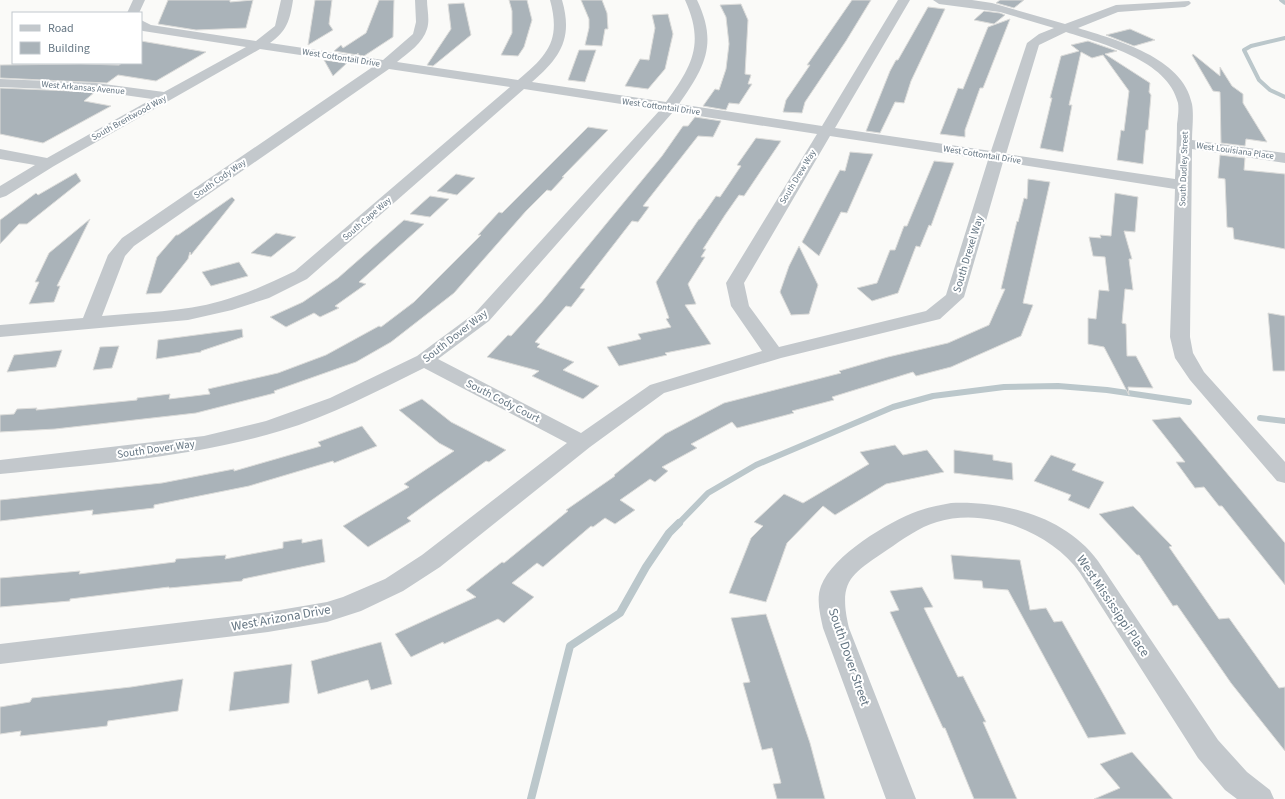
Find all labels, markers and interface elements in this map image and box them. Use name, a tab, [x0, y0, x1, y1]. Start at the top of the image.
legend	[12, 12, 142, 64]
text: Road	[48, 20, 74, 37]
text: Building	[48, 40, 90, 57]
street label: West Cottontail Drive	[301, 45, 381, 71]
street label: West Arkansas Avenue	[41, 78, 126, 98]
street label: South Brentwood Way	[89, 92, 169, 144]
street label: West Cottontail Drive	[621, 95, 701, 119]
street label: South Dudley Street	[1176, 131, 1192, 207]
street label: West Louisiana Place	[1195, 139, 1275, 163]
street label: West Cottontail Drive	[942, 142, 1022, 168]
street label: South Drew Way	[777, 147, 820, 207]
street label: South Cody Way	[191, 156, 249, 202]
street label: South Cape Way	[340, 194, 395, 244]
street label: South Drexel Way	[949, 214, 987, 294]
street label: South Dover Way	[420, 306, 490, 366]
street label: South Cody Court	[463, 376, 543, 426]
street label: South Dover Way	[116, 436, 196, 462]
street label: West Mississippi Place	[1072, 552, 1154, 660]
street label: West Arizona Drive	[230, 600, 332, 636]
street label: South Dover Street	[824, 606, 874, 709]

